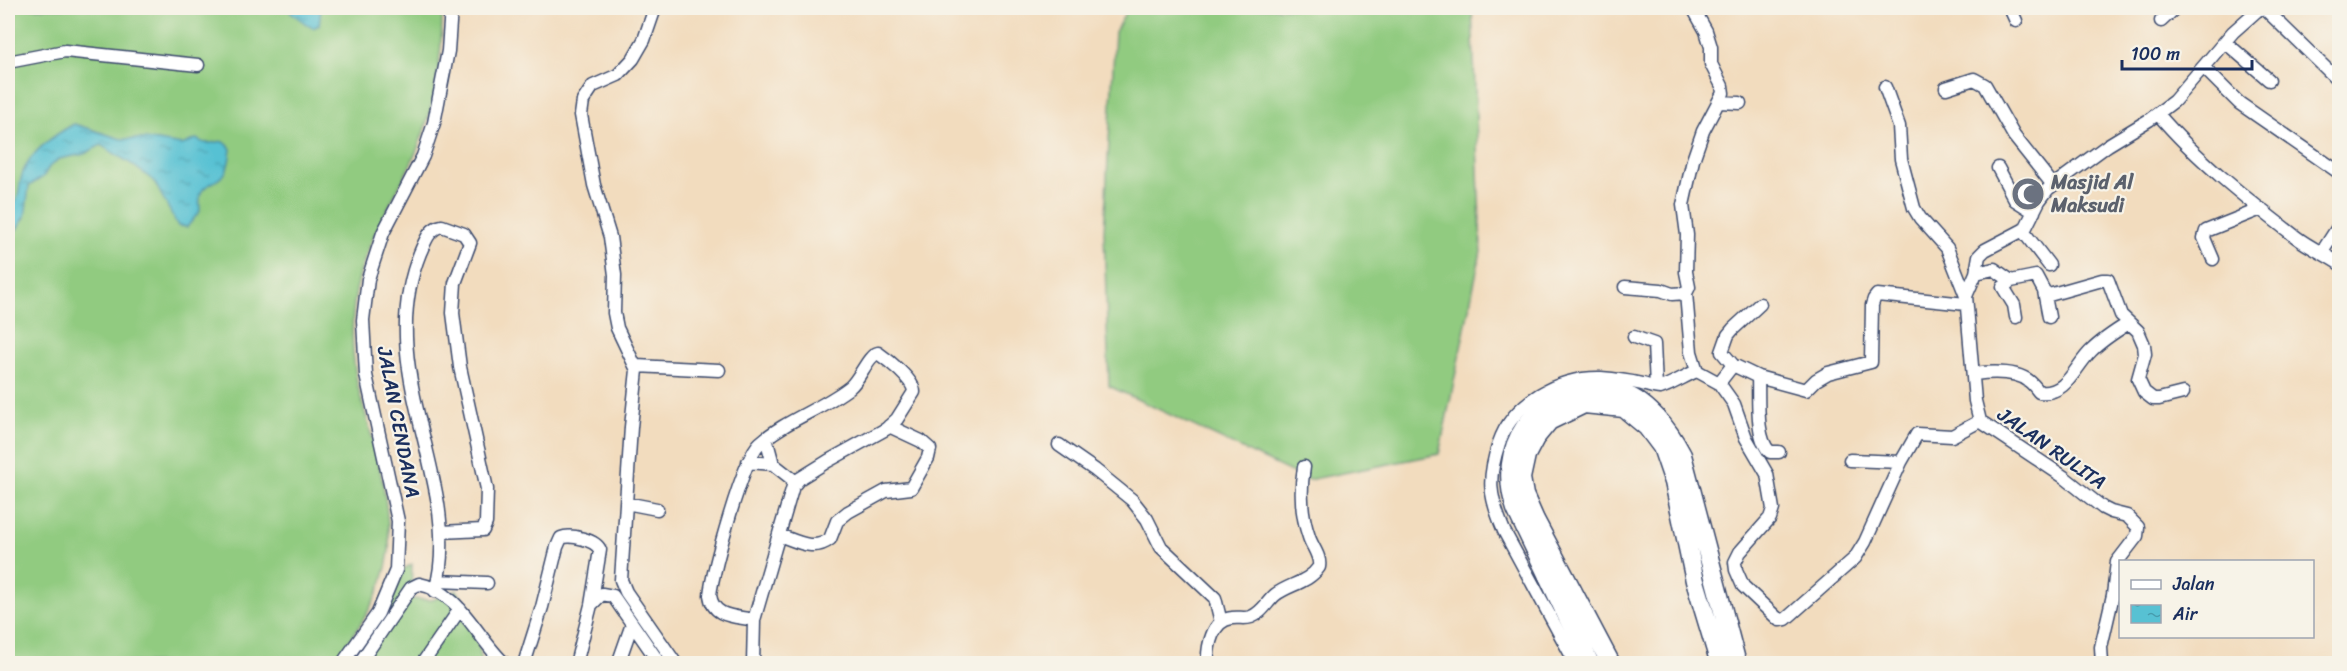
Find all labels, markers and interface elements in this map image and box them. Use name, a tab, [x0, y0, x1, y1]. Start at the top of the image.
scale bar	[2122, 33, 2252, 71]
text: 100 m	[2131, 38, 2180, 70]
place label: Masjid Al Maksudi	[2050, 165, 2134, 223]
mosque icon: Masjid Al Maksudi	[2010, 176, 2046, 212]
street label: JALAN CENDANA	[366, 342, 430, 501]
street label: JALAN RULITA	[1989, 397, 2114, 499]
legend	[2119, 560, 2314, 638]
text: Jalan	[2172, 568, 2215, 600]
text: Air	[2172, 598, 2199, 630]

